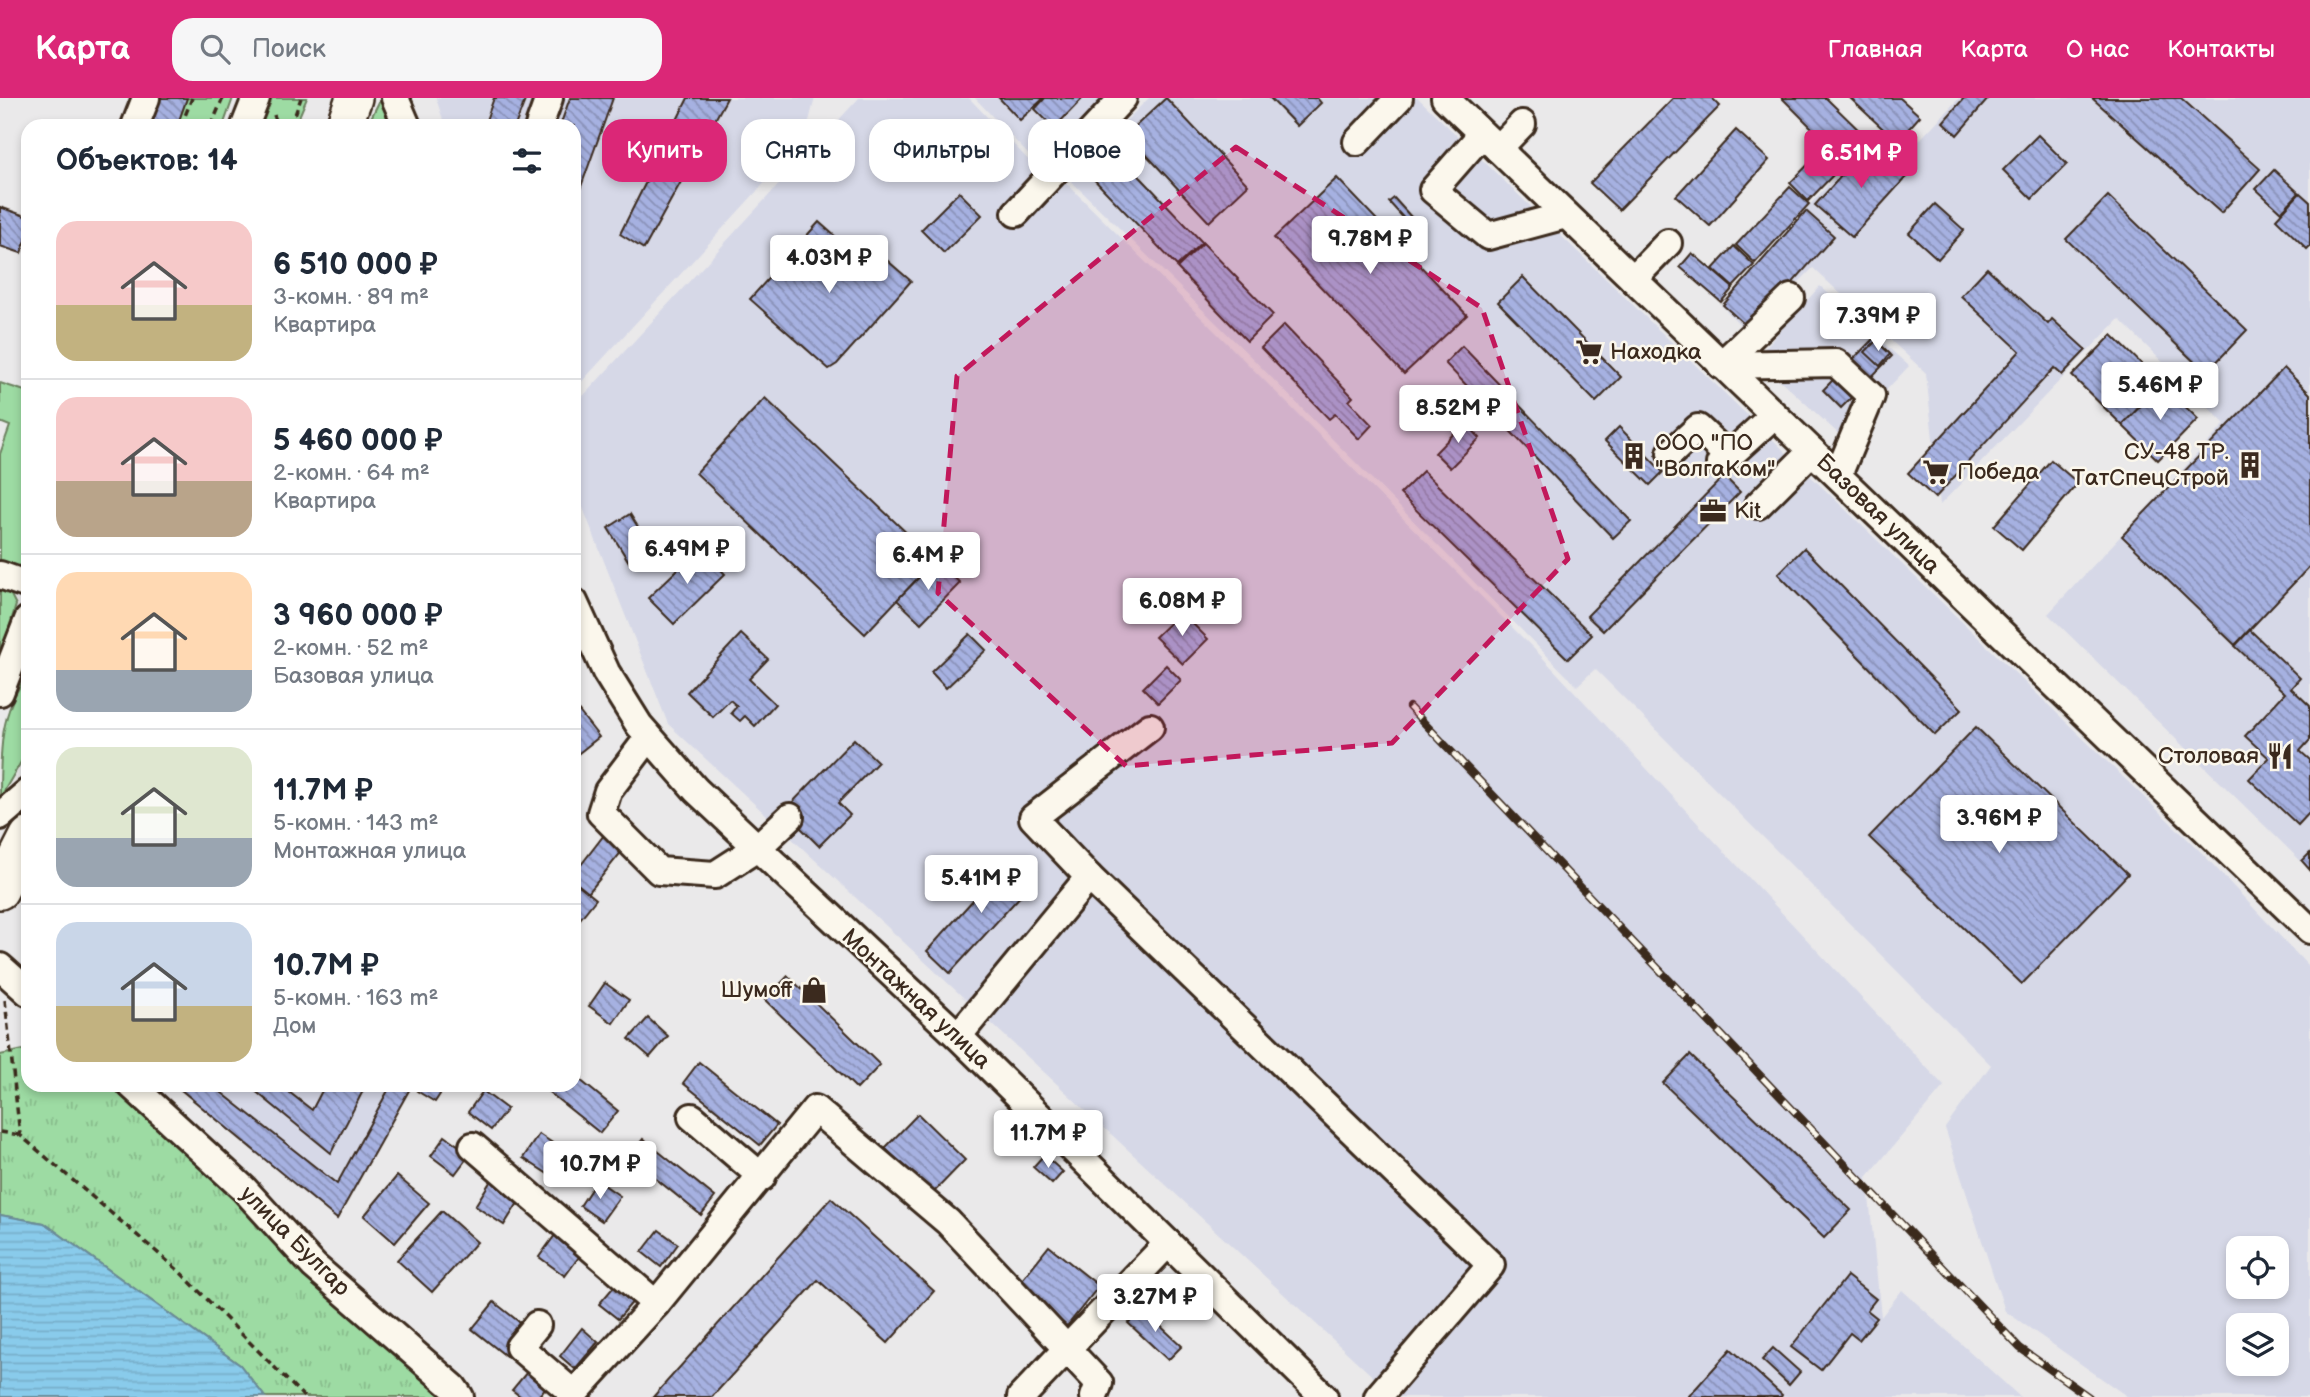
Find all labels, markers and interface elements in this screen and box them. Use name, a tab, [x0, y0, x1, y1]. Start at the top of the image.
search box	[172, 18, 662, 81]
text: Карта	[35, 29, 130, 69]
icon: search	[196, 30, 234, 68]
text: Поиск	[252, 34, 326, 65]
text: Главная	[1828, 35, 1922, 64]
text: Карта	[1960, 35, 2028, 64]
text: О нас	[2066, 35, 2129, 64]
text: Контакты	[2167, 35, 2275, 64]
chip: Купить	[602, 119, 727, 182]
chip: Снять	[741, 119, 855, 182]
chip: Фильтры	[869, 119, 1014, 182]
chip: Новое	[1028, 119, 1145, 182]
pin: 6.51M ₽	[1796, 130, 1926, 190]
text: 6.51M ₽	[1820, 139, 1902, 167]
icon: filters	[508, 142, 546, 180]
text: Объектов: 14	[56, 143, 238, 179]
pin: 9.78M ₽	[1305, 216, 1435, 276]
text: 9.78M ₽	[1328, 225, 1412, 253]
pin: 4.03M ₽	[764, 236, 894, 295]
text: 4.03M ₽	[786, 244, 872, 272]
text: 6 510 000 ₽	[273, 247, 438, 283]
icon: home	[112, 249, 196, 333]
text: 3-комн. · 89 m²	[273, 283, 429, 311]
pin: 7.39M ₽	[1813, 294, 1943, 353]
text: 7.39M ₽	[1836, 302, 1920, 330]
text: Квартира	[273, 311, 376, 339]
supermarket icon: Находка	[1574, 337, 1604, 367]
place label: Находка	[1610, 338, 1702, 366]
pin: 5.46M ₽	[2095, 362, 2225, 422]
text: 5.46M ₽	[2117, 371, 2203, 399]
pin: 8.52M ₽	[1393, 386, 1523, 445]
text: 8.52M ₽	[1415, 394, 1501, 422]
text: 5 460 000 ₽	[273, 423, 443, 459]
icon: home	[112, 425, 196, 509]
place label: ООО "ПО "ВолгаКом"	[1655, 429, 1776, 483]
place label: СУ-48 ТР. ТатСпецСтрой	[2072, 438, 2229, 492]
building icon: ООО "ПО "ВолгаКом"	[1619, 441, 1649, 471]
street label: Базовая улица	[1810, 448, 1946, 580]
building icon: СУ-48 ТР. ТатСпецСтрой	[2235, 450, 2265, 480]
supermarket icon: Победа	[1921, 457, 1951, 487]
place label: Победа	[1957, 458, 2040, 486]
text: 2-комн. · 64 m²	[273, 459, 430, 487]
text: Квартира	[273, 487, 376, 515]
office icon: Kit	[1698, 496, 1728, 526]
place label: Kit	[1734, 497, 1761, 525]
pin: 6.49M ₽	[622, 526, 752, 586]
pin: 6.4M ₽	[871, 532, 985, 592]
text: 6.49M ₽	[644, 535, 730, 563]
text: 6.4M ₽	[892, 541, 964, 569]
pin: 6.08M ₽	[1117, 578, 1247, 638]
text: 6.08M ₽	[1139, 587, 1225, 615]
text: 3 960 000 ₽	[273, 598, 443, 634]
icon: home	[112, 600, 196, 684]
text: 2-комн. · 52 m²	[273, 634, 428, 662]
text: Базовая улица	[273, 662, 434, 690]
restaurant icon: Столовая	[2265, 741, 2295, 771]
place label: Столовая	[2158, 742, 2259, 770]
text: 11.7M ₽	[273, 773, 373, 809]
icon: home	[112, 775, 196, 859]
pin: 3.96M ₽	[1934, 796, 2064, 855]
text: 3.96M ₽	[1956, 804, 2042, 832]
text: 5-комн. · 143 m²	[273, 809, 438, 837]
text: Монтажная улица	[273, 837, 466, 865]
pin: 5.41M ₽	[916, 856, 1046, 915]
text: 5.41M ₽	[941, 864, 1021, 892]
street label: Монтажная улица	[836, 923, 997, 1075]
text: 10.7M ₽	[273, 948, 379, 984]
icon: home	[112, 950, 196, 1034]
shop icon: Шумоff	[799, 975, 829, 1005]
place label: Шумоff	[720, 976, 793, 1004]
text: 5-комн. · 163 m²	[273, 984, 438, 1012]
text: Дом	[273, 1012, 316, 1040]
pin: 11.7M ₽	[983, 1110, 1113, 1170]
text: 11.7M ₽	[1010, 1119, 1086, 1147]
pin: 10.7M ₽	[535, 1142, 665, 1201]
text: 10.7M ₽	[559, 1150, 641, 1178]
street label: улица Булгар	[234, 1180, 356, 1302]
map controls	[2226, 1236, 2289, 1376]
button: locate	[2226, 1236, 2289, 1299]
pin: 3.27M ₽	[1090, 1274, 1220, 1334]
text: 3.27M ₽	[1113, 1283, 1197, 1311]
button: layers	[2226, 1313, 2289, 1376]

